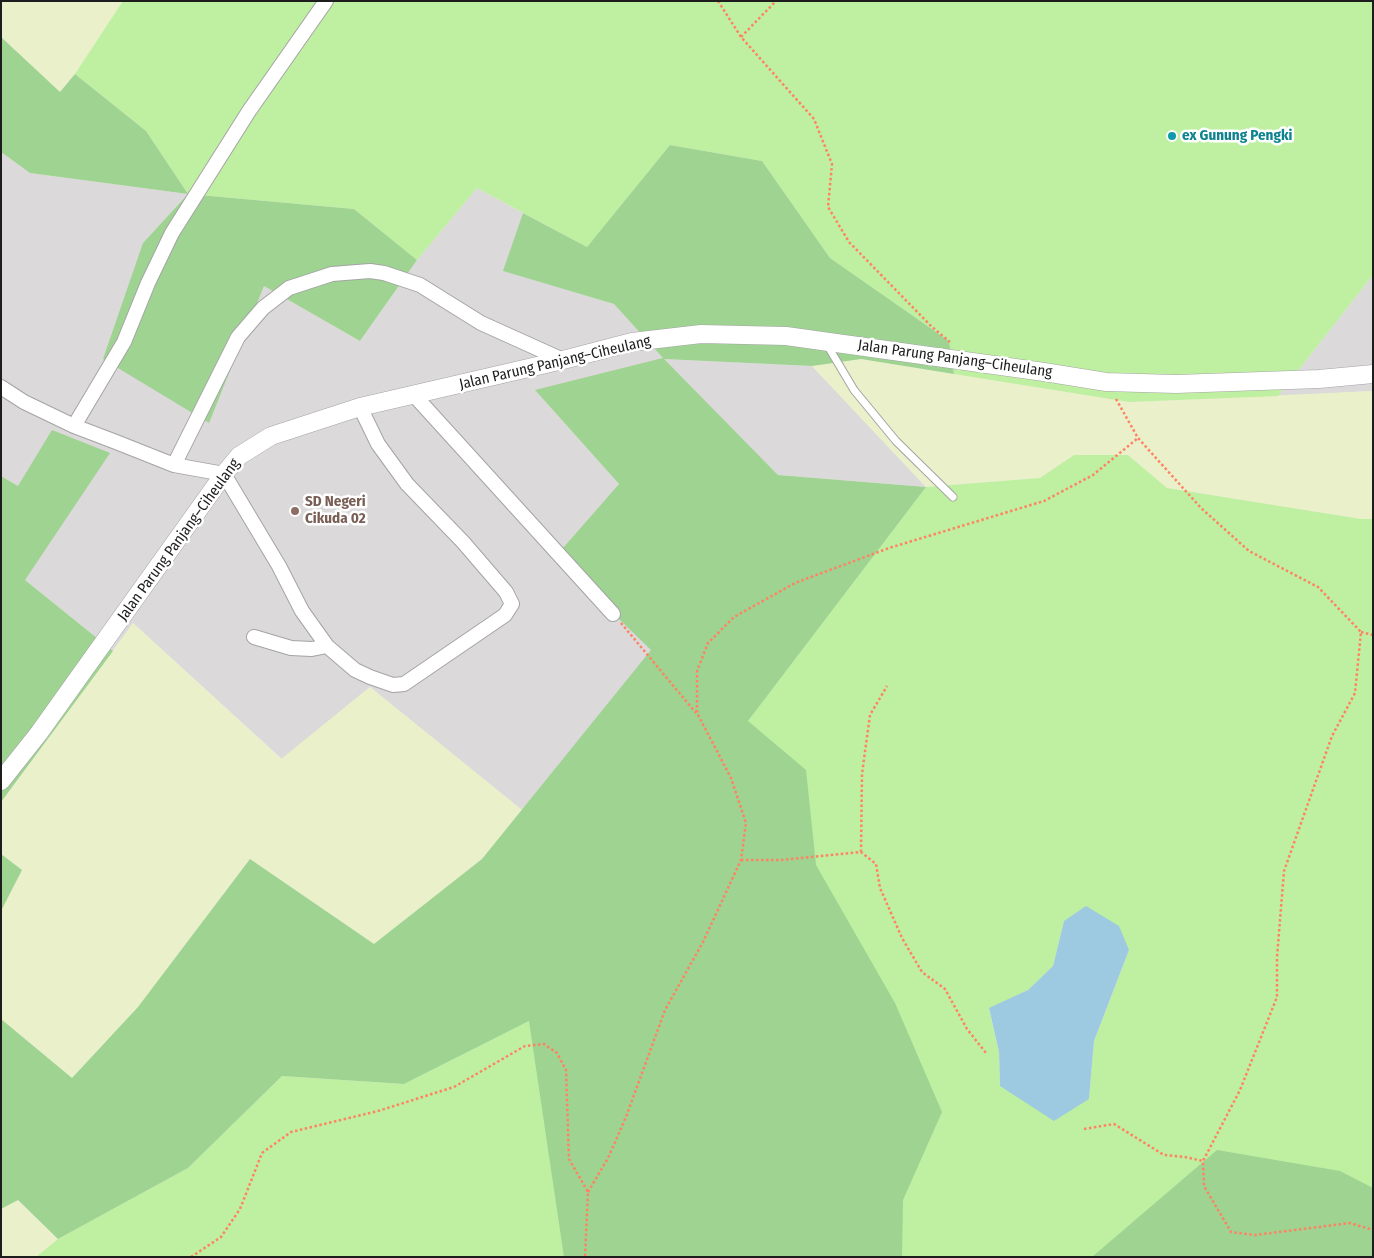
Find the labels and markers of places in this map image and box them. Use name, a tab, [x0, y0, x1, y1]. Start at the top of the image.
place label: ex Gunung Pengki	[1182, 127, 1292, 145]
marker: ex Gunung Pengki	[1166, 130, 1178, 142]
place label: SD Negeri Cikuda 02	[305, 493, 366, 528]
marker: SD Negeri Cikuda 02	[289, 505, 301, 517]

